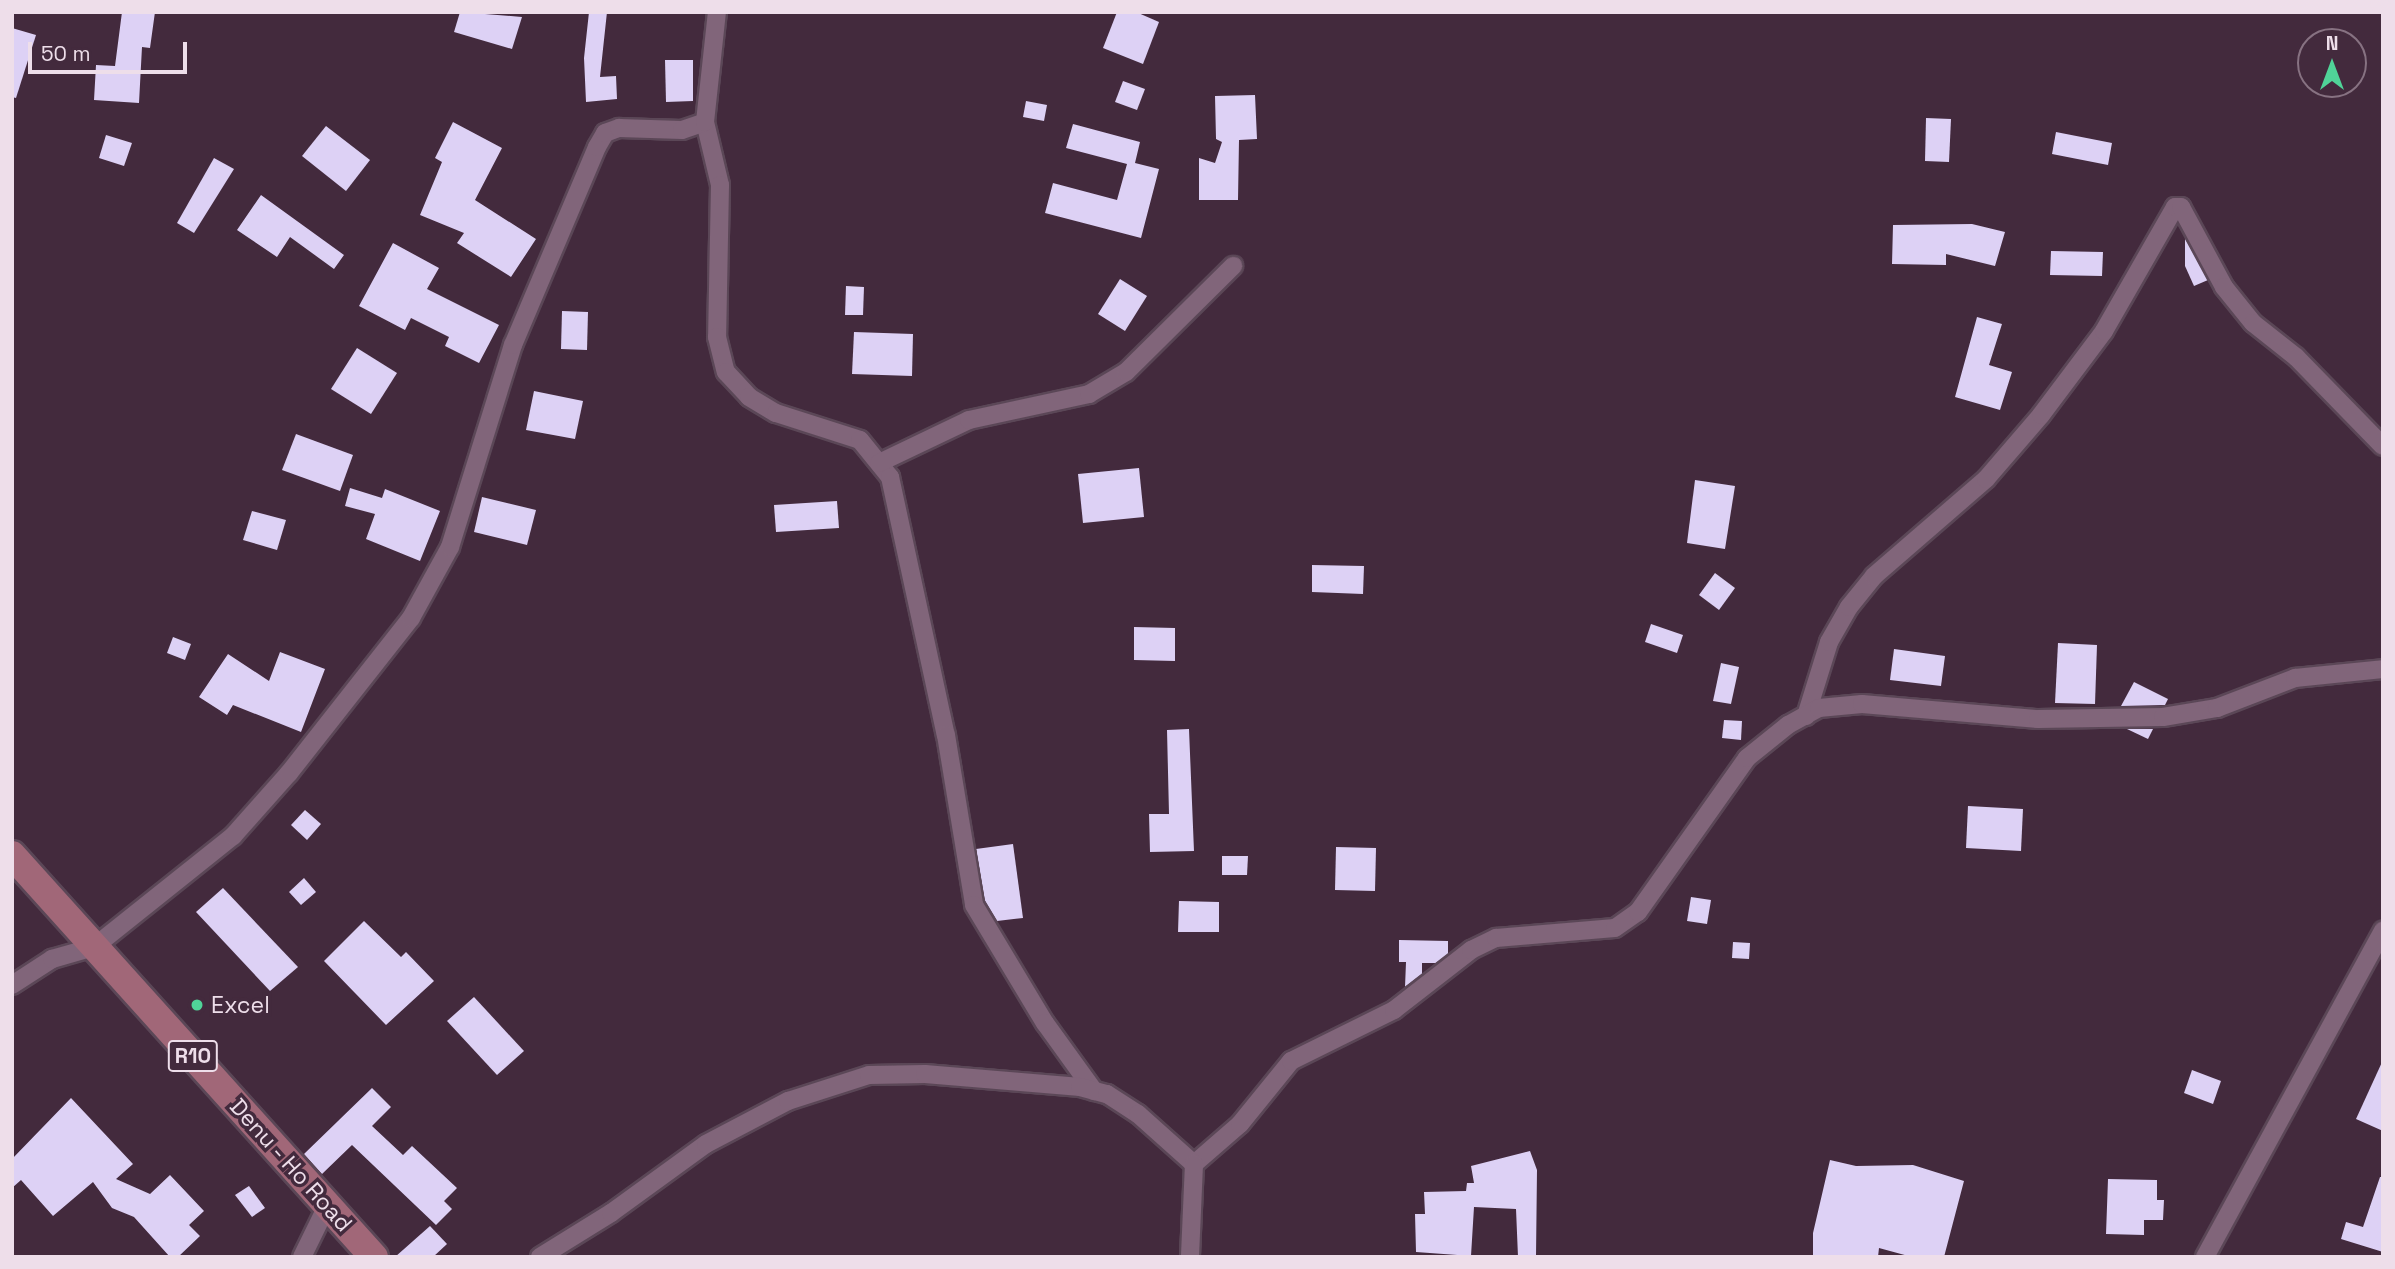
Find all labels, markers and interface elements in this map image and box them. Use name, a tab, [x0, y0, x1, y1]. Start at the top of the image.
scale bar	[32, 28, 191, 72]
north arrow	[2297, 28, 2367, 98]
text: N	[2326, 31, 2338, 56]
text: 50 m	[41, 40, 91, 67]
place label: Excel	[211, 991, 270, 1019]
marker: Excel	[189, 997, 205, 1013]
road number: R10	[167, 1038, 219, 1074]
street label: Denu - Ho Road	[224, 1092, 358, 1238]

